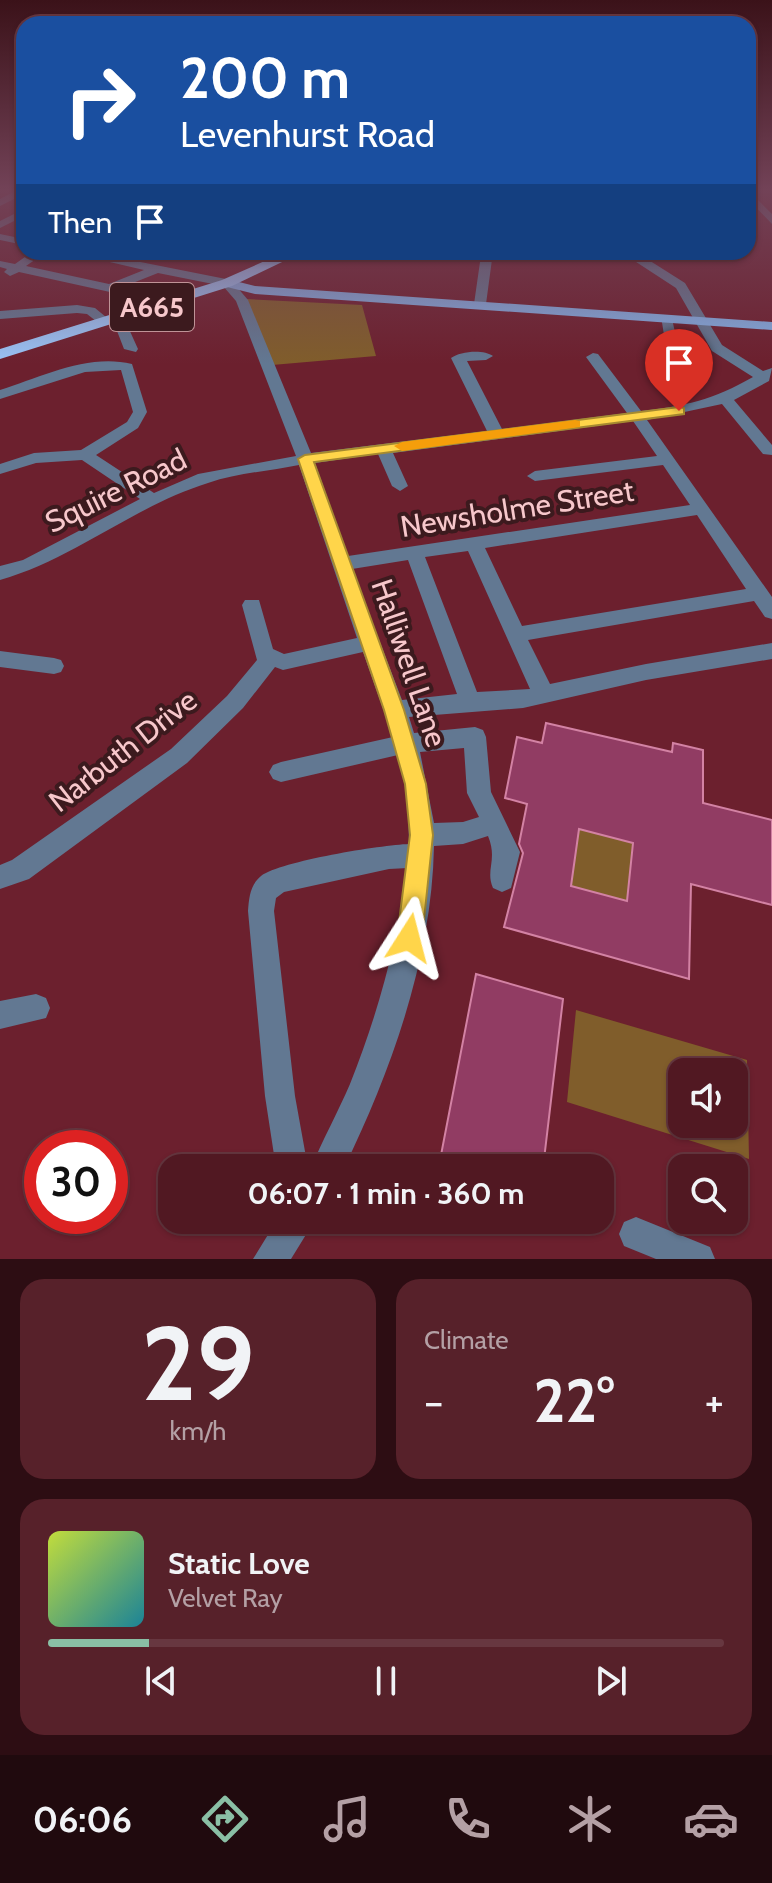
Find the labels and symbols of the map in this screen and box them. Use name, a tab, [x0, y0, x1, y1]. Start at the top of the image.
road number: A665	[110, 283, 194, 331]
pin	[645, 329, 713, 411]
street label: Squire Road	[39, 440, 192, 541]
street label: Newsholme Street	[398, 472, 636, 545]
street label: Halliwell Lane	[363, 574, 455, 752]
street label: Narbuth Drive	[41, 681, 204, 820]
position arrow	[367, 896, 451, 980]
speed limit sign: 30	[24, 1130, 128, 1234]

